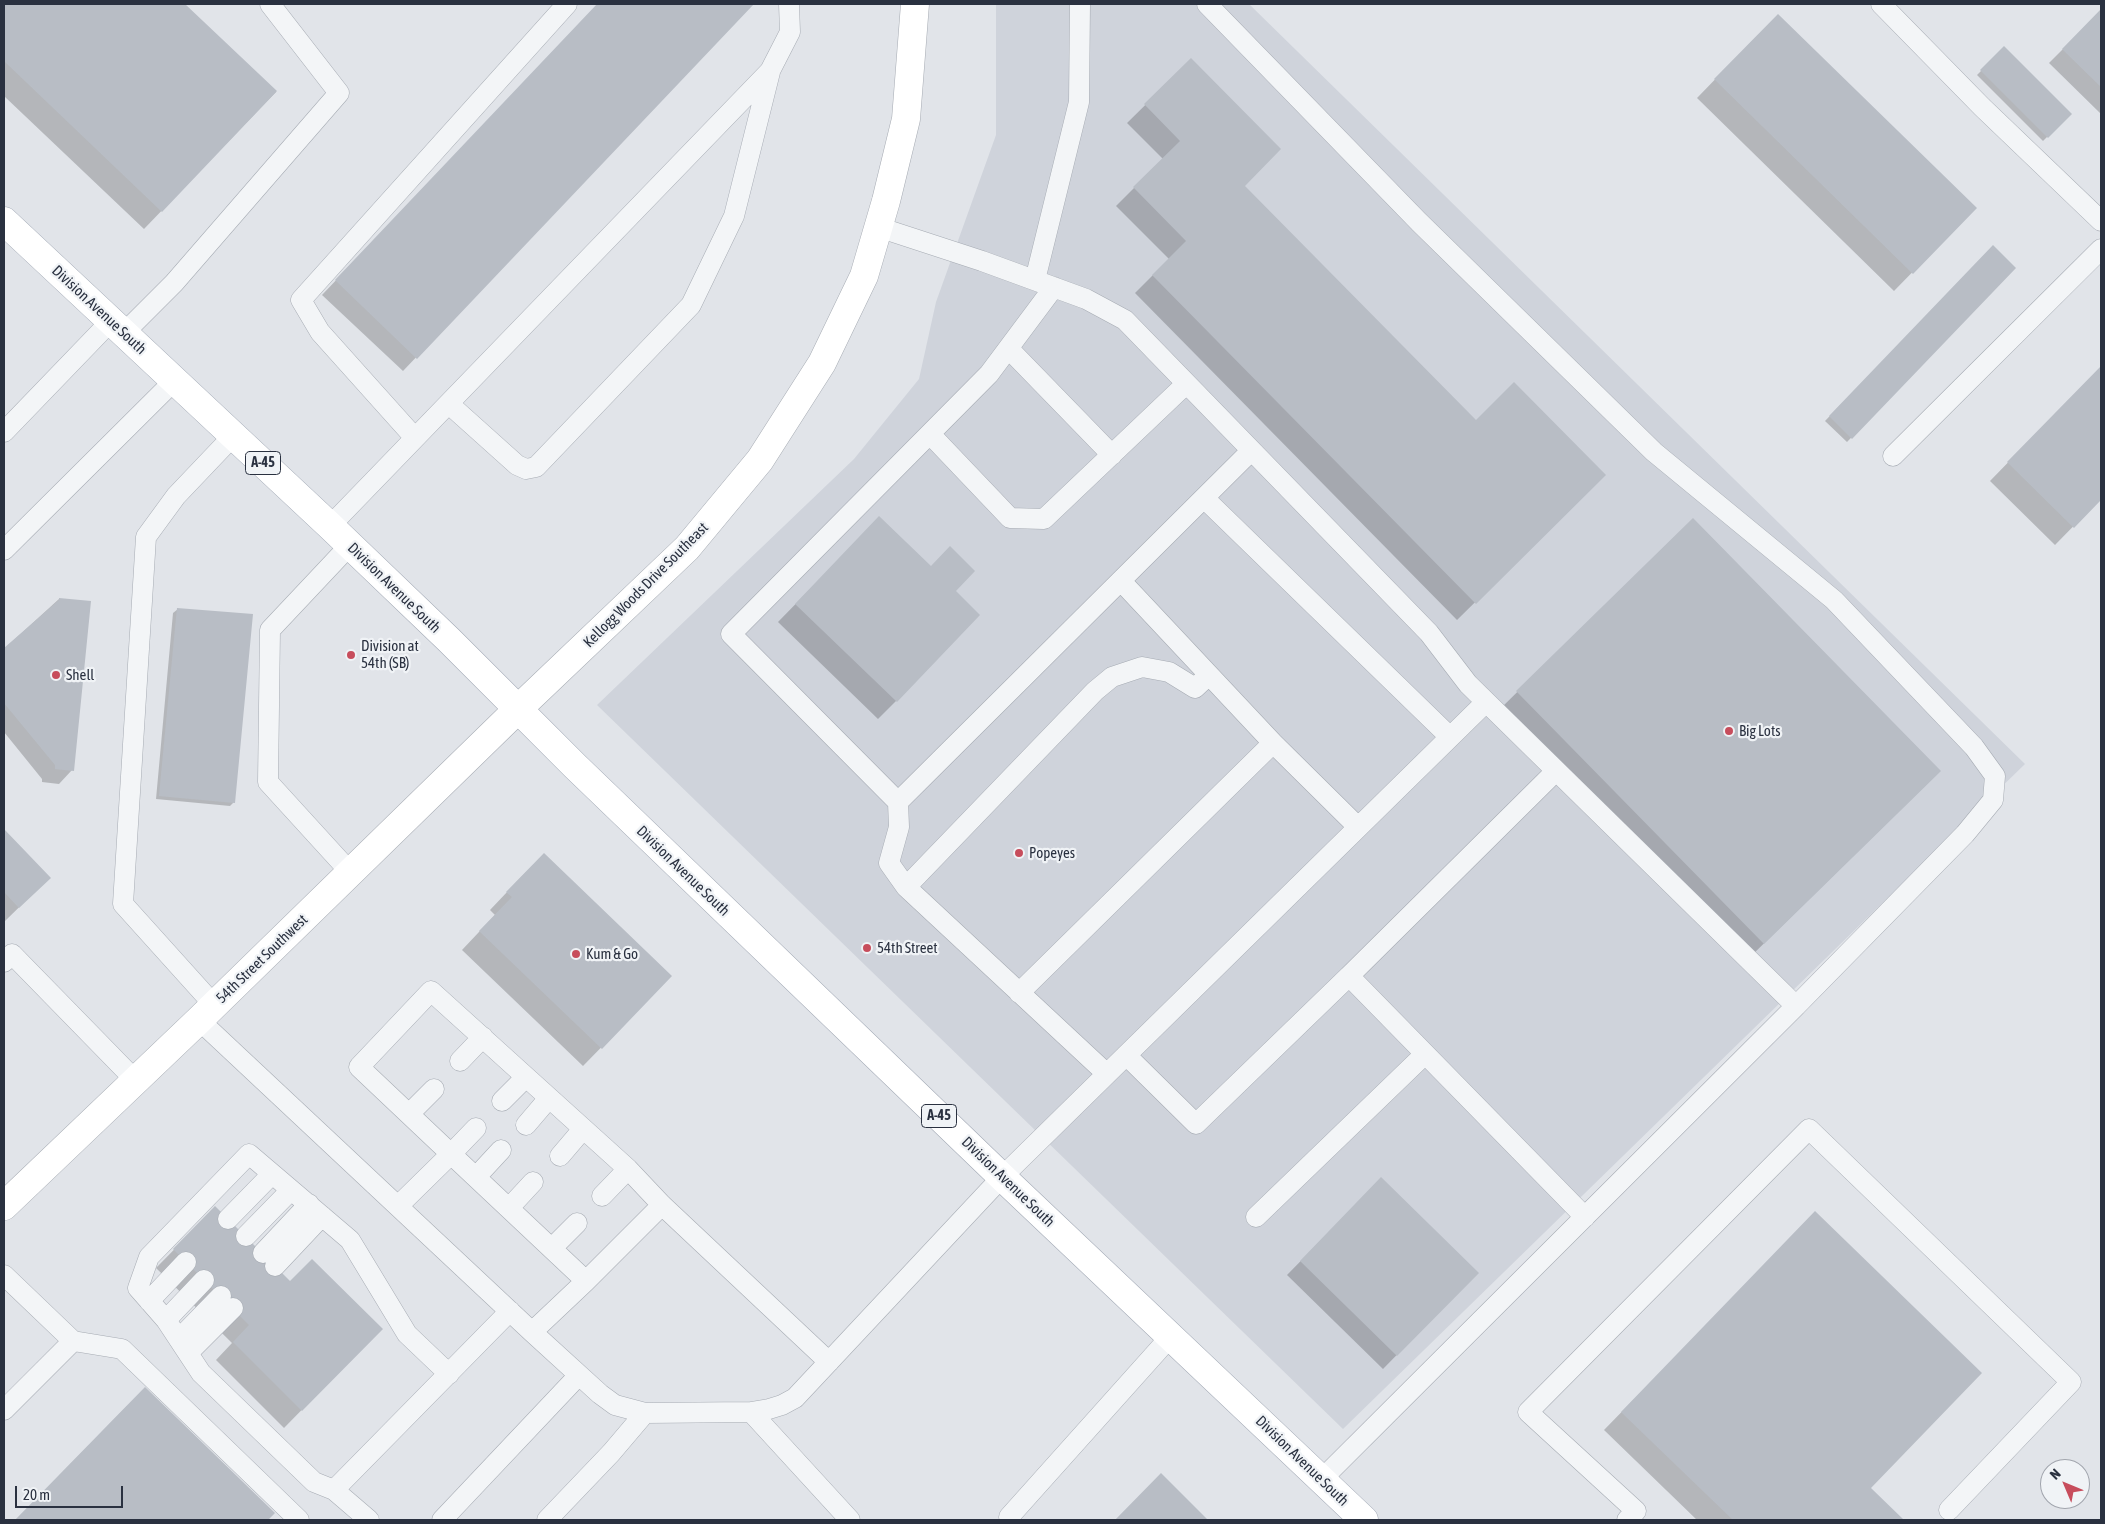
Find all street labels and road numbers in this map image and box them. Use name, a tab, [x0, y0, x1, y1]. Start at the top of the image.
street label: Division Avenue South	[48, 262, 150, 358]
road number: A-45	[246, 452, 280, 474]
street label: Kellogg Woods Drive Southeast	[580, 519, 712, 651]
street label: Division Avenue South	[344, 539, 444, 637]
street label: Division Avenue South	[633, 822, 733, 920]
street label: 54th Street Southwest	[213, 911, 311, 1007]
road number: A-45	[922, 1104, 956, 1128]
street label: Division Avenue South	[958, 1133, 1058, 1231]
street label: Division Avenue South	[1252, 1412, 1352, 1510]

